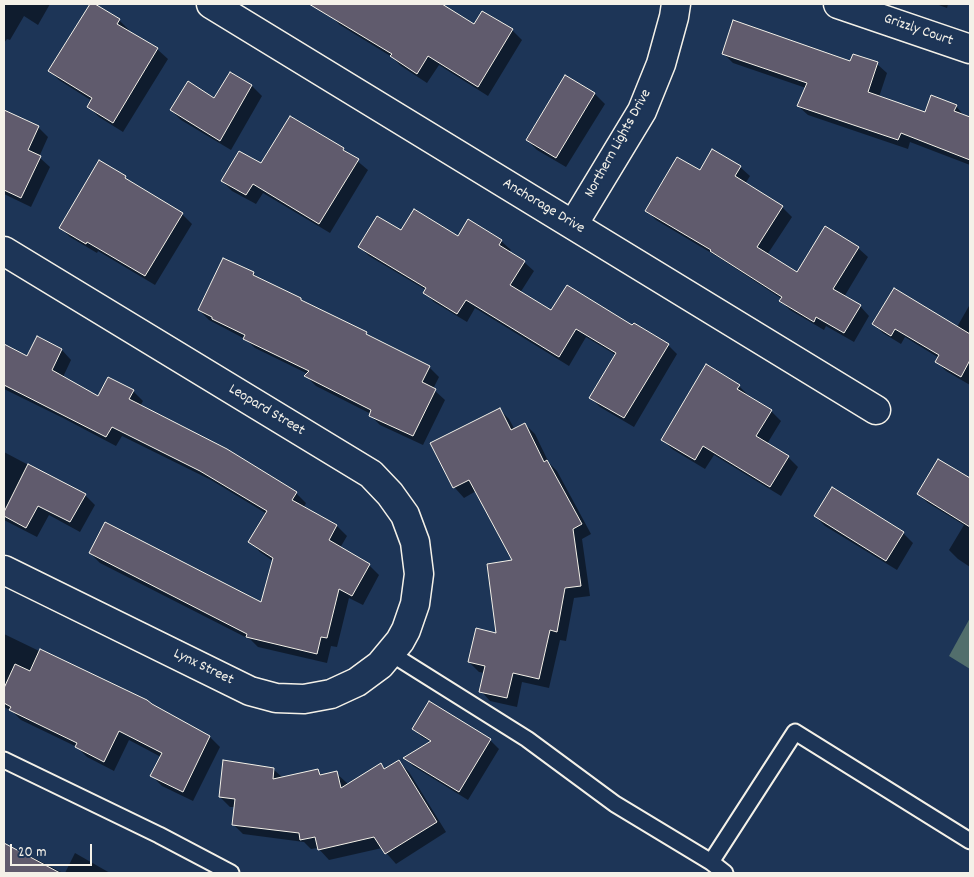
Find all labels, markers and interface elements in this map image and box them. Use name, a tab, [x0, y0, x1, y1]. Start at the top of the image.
street label: Grizzly Court	[881, 11, 955, 51]
street label: Northern Lights Drive	[582, 87, 656, 201]
street label: Anchorage Drive	[499, 175, 587, 239]
street label: Leopard Street	[225, 381, 307, 441]
street label: Lynx Street	[170, 646, 236, 690]
scale bar	[12, 834, 95, 866]
text: 20 m	[18, 842, 46, 864]

